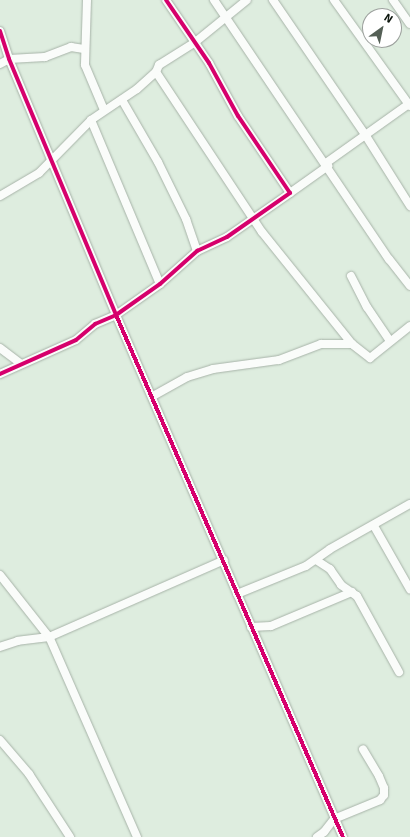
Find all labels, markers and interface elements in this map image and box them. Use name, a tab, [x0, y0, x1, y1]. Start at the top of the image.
north arrow	[362, 8, 402, 48]
text: N	[382, 11, 395, 26]

